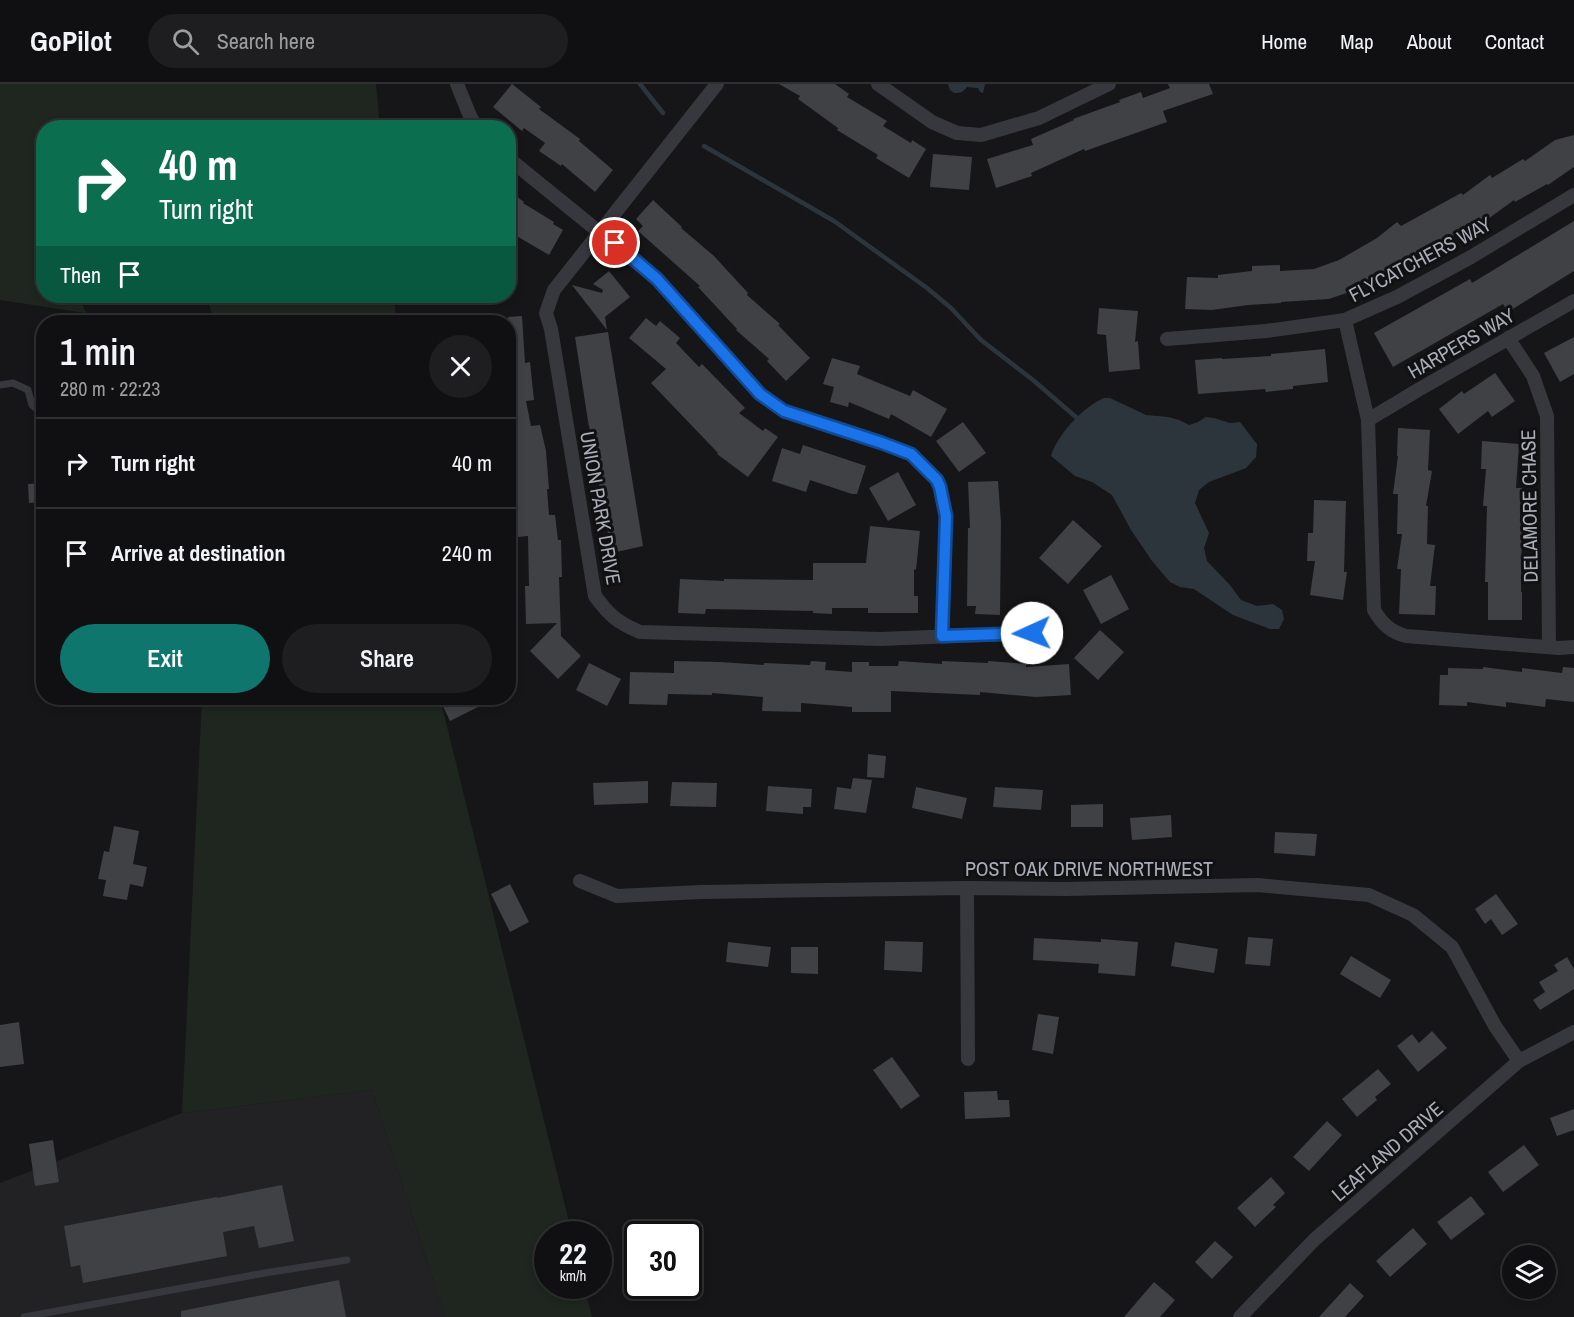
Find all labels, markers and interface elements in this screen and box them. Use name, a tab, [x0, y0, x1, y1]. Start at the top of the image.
search box	[148, 14, 568, 68]
text: GoPilot	[30, 22, 112, 60]
icon: search	[169, 25, 202, 58]
text: Search here	[217, 26, 315, 56]
text: Home	[1261, 27, 1307, 56]
text: Map	[1340, 27, 1374, 56]
text: About	[1407, 27, 1452, 56]
text: Contact	[1485, 27, 1544, 56]
text: 40 m	[159, 137, 238, 193]
icon: right	[60, 144, 138, 222]
text: Turn right	[159, 191, 253, 227]
street label: FLYCATCHERS WAY	[1344, 210, 1496, 308]
pin	[589, 217, 640, 268]
icon: arrive	[598, 226, 631, 259]
icon: arrive	[113, 258, 146, 291]
text: Then	[60, 260, 101, 290]
street label: HARPERS WAY	[1403, 301, 1520, 385]
text: 1 min	[60, 328, 136, 376]
button: close	[429, 335, 492, 398]
text: 280 m · 22:23	[60, 375, 160, 402]
street label: UNION PARK DRIVE	[574, 429, 628, 587]
street label: DELAMORE CHASE	[1514, 429, 1544, 583]
icon: right	[60, 447, 93, 480]
text: Turn right	[111, 448, 195, 478]
text: 40 m	[452, 448, 492, 478]
icon: arrive	[60, 537, 93, 570]
text: Arrive at destination	[111, 538, 285, 568]
text: 240 m	[442, 538, 492, 568]
position arrow	[1000, 601, 1064, 665]
button: Exit	[60, 624, 270, 693]
button: Share	[282, 624, 492, 693]
street label: POST OAK DRIVE NORTHWEST	[965, 855, 1213, 882]
street label: LEAFLAND DRIVE	[1326, 1095, 1448, 1207]
speed limit sign: 30	[624, 1221, 702, 1299]
text: 22	[559, 1233, 587, 1273]
map controls	[1502, 1245, 1556, 1299]
button: layers	[1502, 1245, 1556, 1299]
text: km/h	[560, 1265, 586, 1286]

